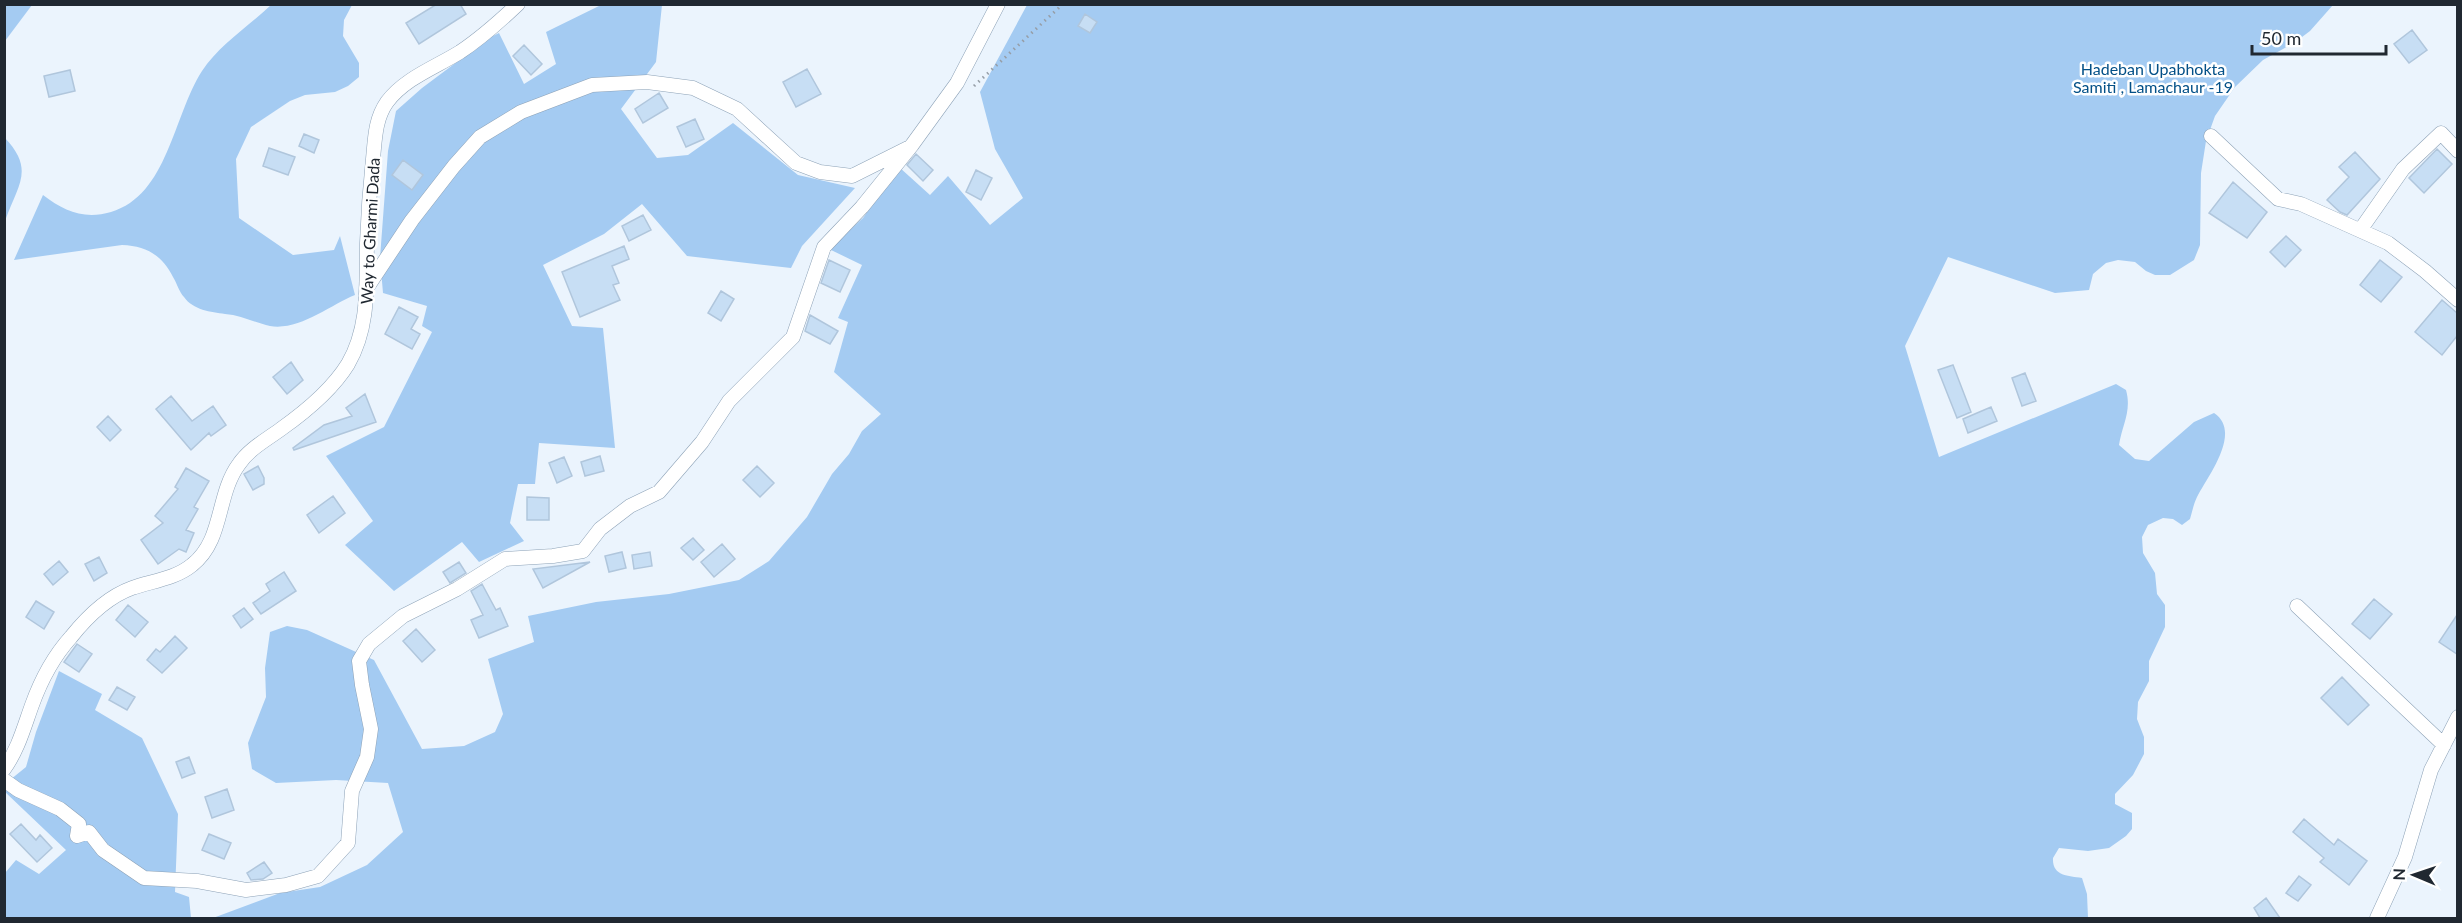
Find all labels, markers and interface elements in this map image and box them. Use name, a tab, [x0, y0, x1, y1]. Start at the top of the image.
scale bar	[2252, 18, 2386, 56]
text: 50 m	[2261, 27, 2301, 49]
park label: Hadeban Upabhokta Samiti , Lamachaur -19	[2073, 59, 2233, 96]
street label: Way to Gharmi Dada	[356, 157, 383, 305]
north arrow	[2384, 845, 2444, 905]
text: N	[2389, 868, 2408, 881]

